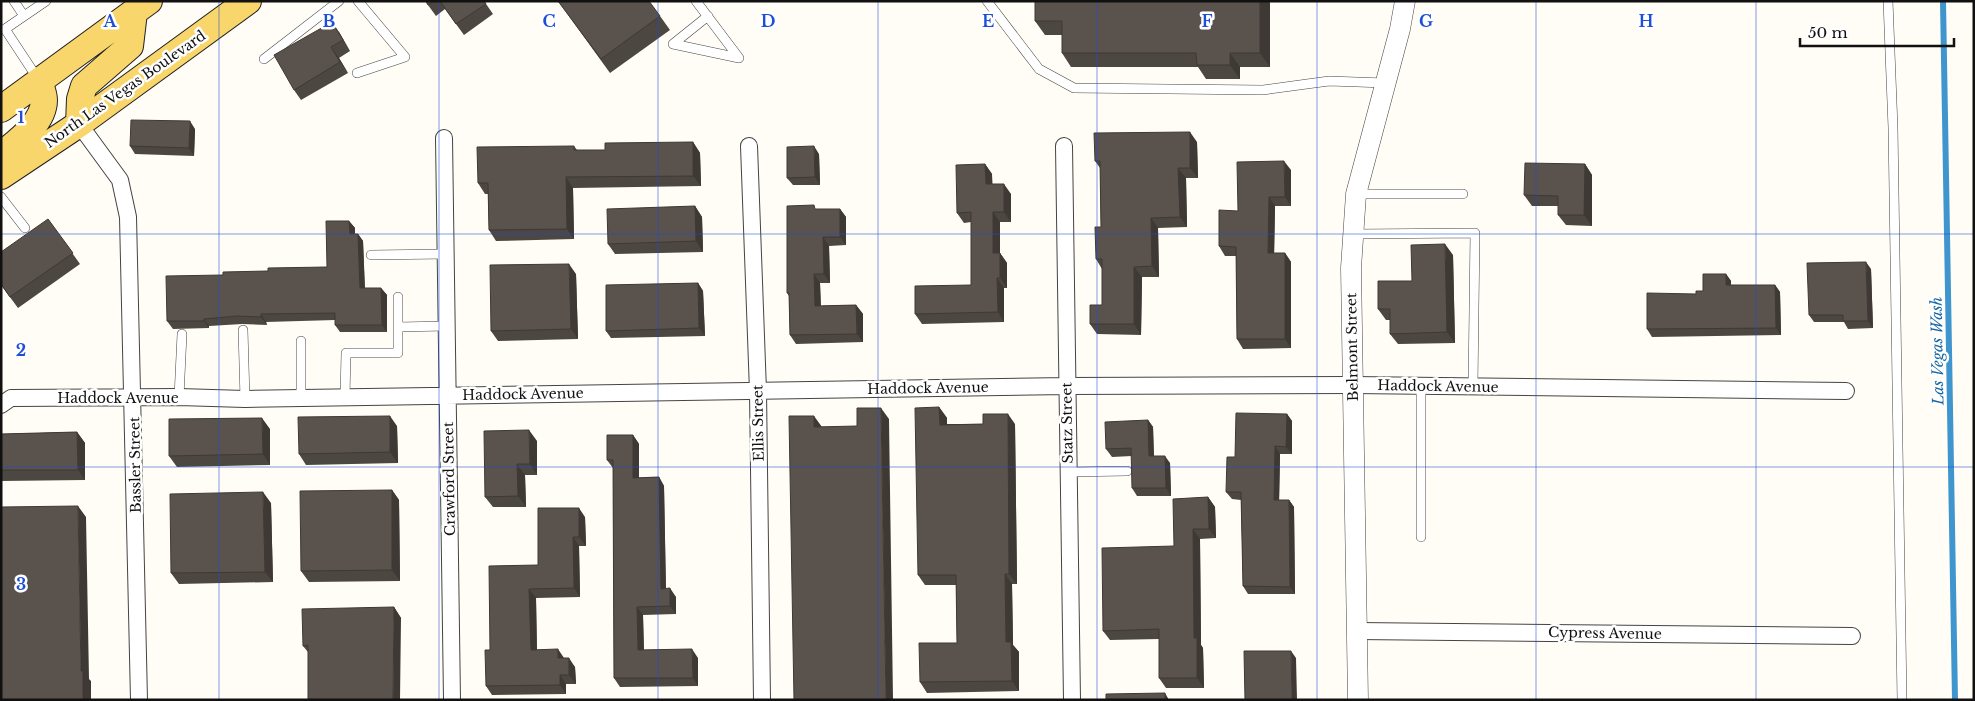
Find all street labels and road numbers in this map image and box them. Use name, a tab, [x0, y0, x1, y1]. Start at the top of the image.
street label: North Las Vegas Boulevard	[41, 26, 210, 152]
street label: Belmont Street	[1342, 292, 1362, 401]
street label: Haddock Avenue	[1377, 376, 1499, 396]
street label: Haddock Avenue	[867, 378, 989, 398]
street label: Statz Street	[1057, 382, 1077, 464]
street label: Haddock Avenue	[462, 384, 584, 404]
street label: Ellis Street	[748, 384, 768, 461]
street label: Haddock Avenue	[57, 389, 179, 407]
street label: Bassler Street	[125, 416, 145, 513]
street label: Crawford Street	[439, 421, 459, 536]
street label: Cypress Avenue	[1548, 623, 1662, 643]

